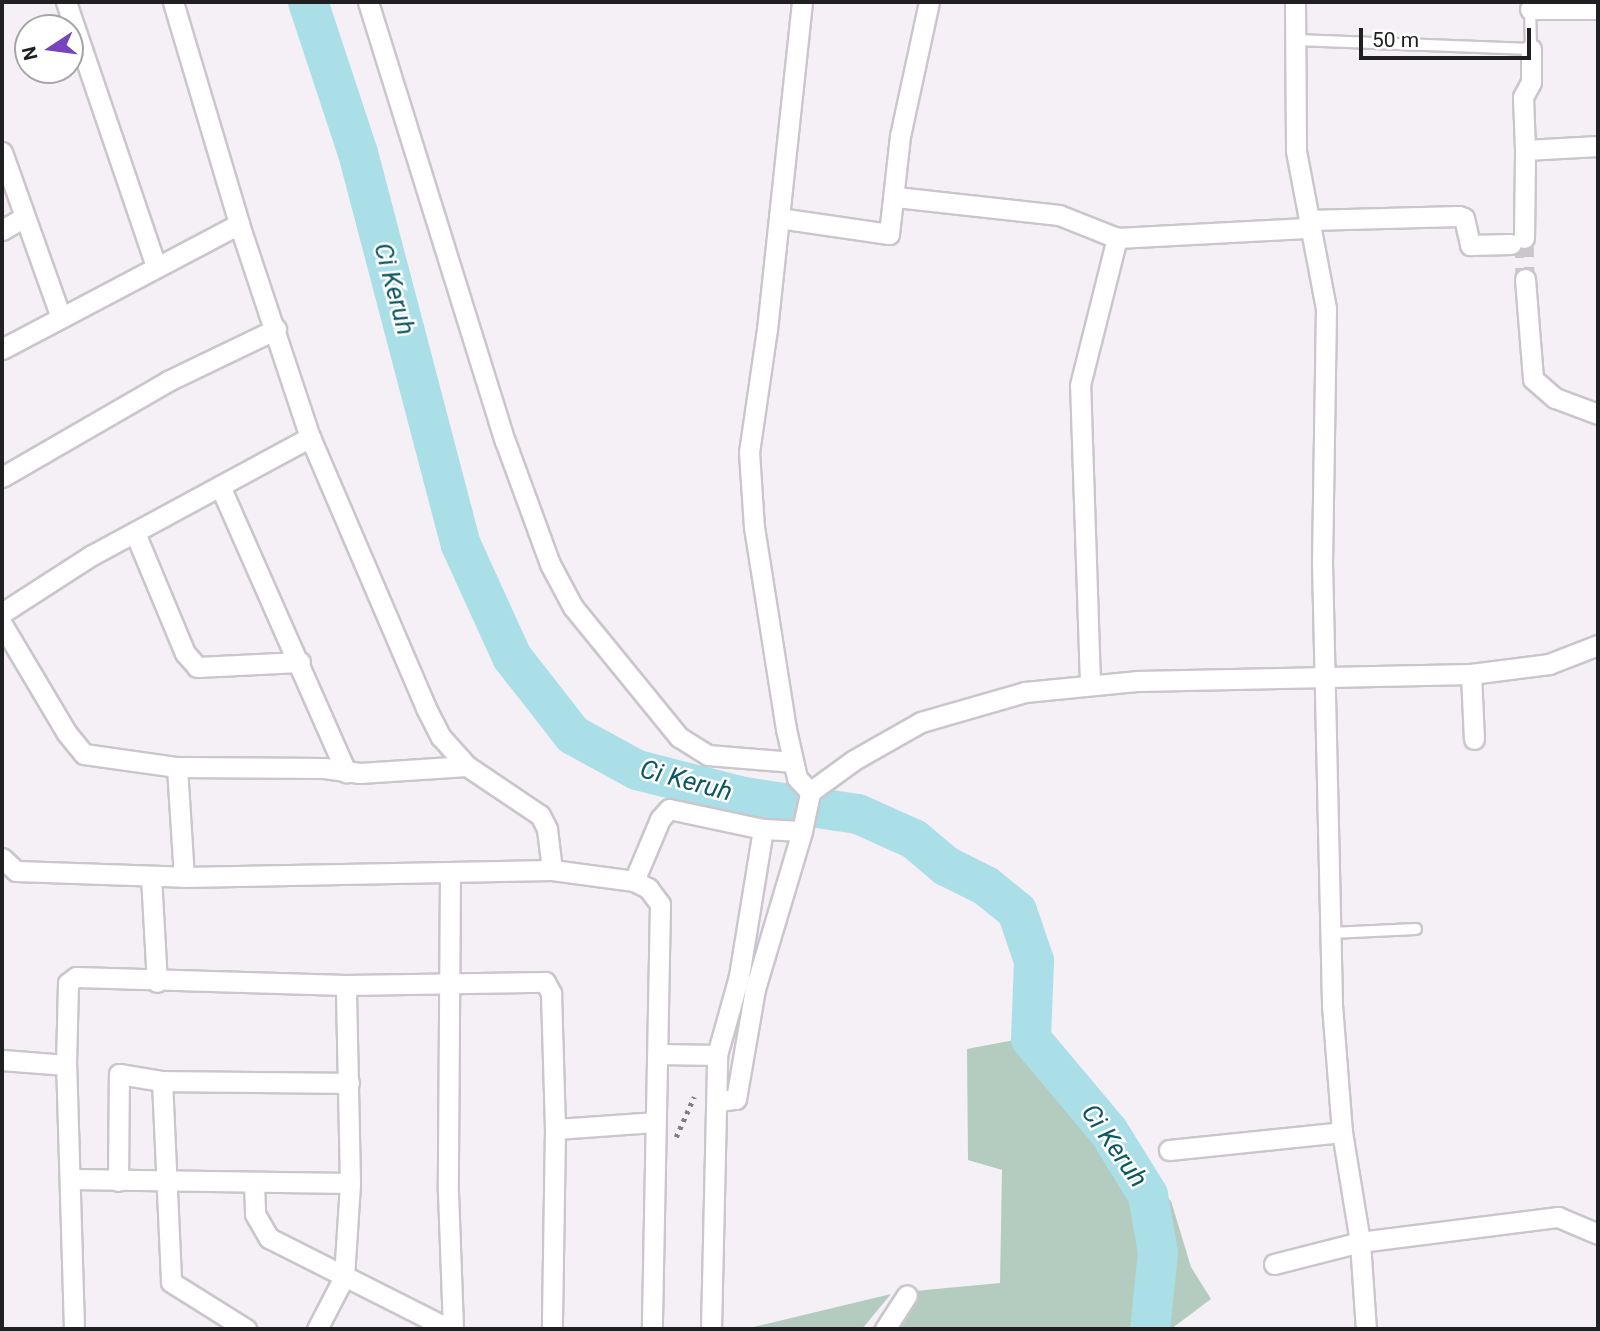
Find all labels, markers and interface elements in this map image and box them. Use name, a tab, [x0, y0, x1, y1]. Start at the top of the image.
north arrow	[14, 14, 84, 84]
scale bar	[1362, 14, 1534, 58]
text: 50 m	[1372, 28, 1419, 52]
text: N	[17, 44, 43, 63]
water label: Ci Keruh	[367, 240, 421, 338]
water label: Ci Keruh	[637, 754, 735, 808]
water label: Ci Keruh	[1074, 1099, 1154, 1193]

